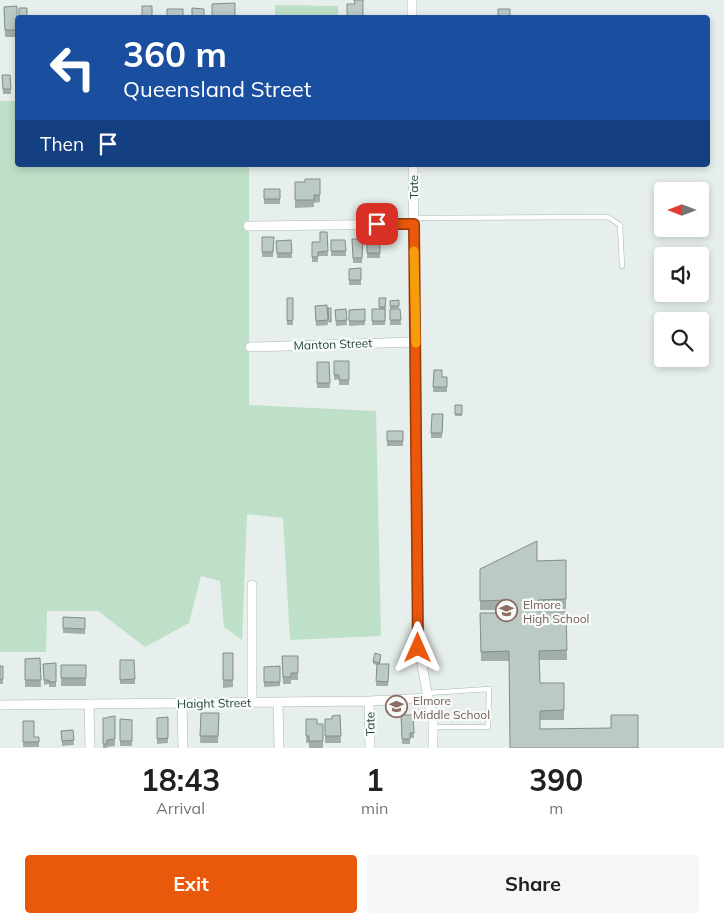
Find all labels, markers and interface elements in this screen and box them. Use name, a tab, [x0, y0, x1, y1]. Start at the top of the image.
text: 360 m	[123, 32, 227, 76]
icon: left	[40, 35, 105, 100]
text: Queensland Street	[123, 75, 312, 103]
icon: arrive	[94, 130, 122, 158]
text: Then	[40, 132, 84, 156]
street label: Tate	[406, 175, 421, 199]
north arrow	[654, 182, 709, 238]
map controls	[654, 182, 709, 367]
pin	[356, 203, 398, 245]
icon: arrive	[363, 210, 391, 238]
button: sound	[654, 247, 709, 302]
button: search	[654, 312, 709, 367]
street label: Manton Street	[293, 335, 373, 353]
place label: Elmore High School	[523, 597, 589, 626]
school or university icon: Elmore High School	[495, 599, 519, 623]
position arrow	[391, 621, 443, 673]
place label: Elmore Middle School	[413, 693, 490, 722]
street label: Haight Street	[177, 695, 251, 711]
school or university icon: Elmore Middle School	[385, 695, 409, 719]
street label: Tate	[362, 712, 378, 736]
text: 18:43	[141, 761, 220, 799]
text: 1	[366, 761, 384, 799]
text: 390	[529, 761, 583, 799]
text: Arrival	[156, 798, 205, 818]
text: min	[361, 798, 388, 818]
text: m	[549, 798, 563, 818]
button: Exit	[25, 855, 357, 913]
button: Share	[367, 855, 699, 913]

